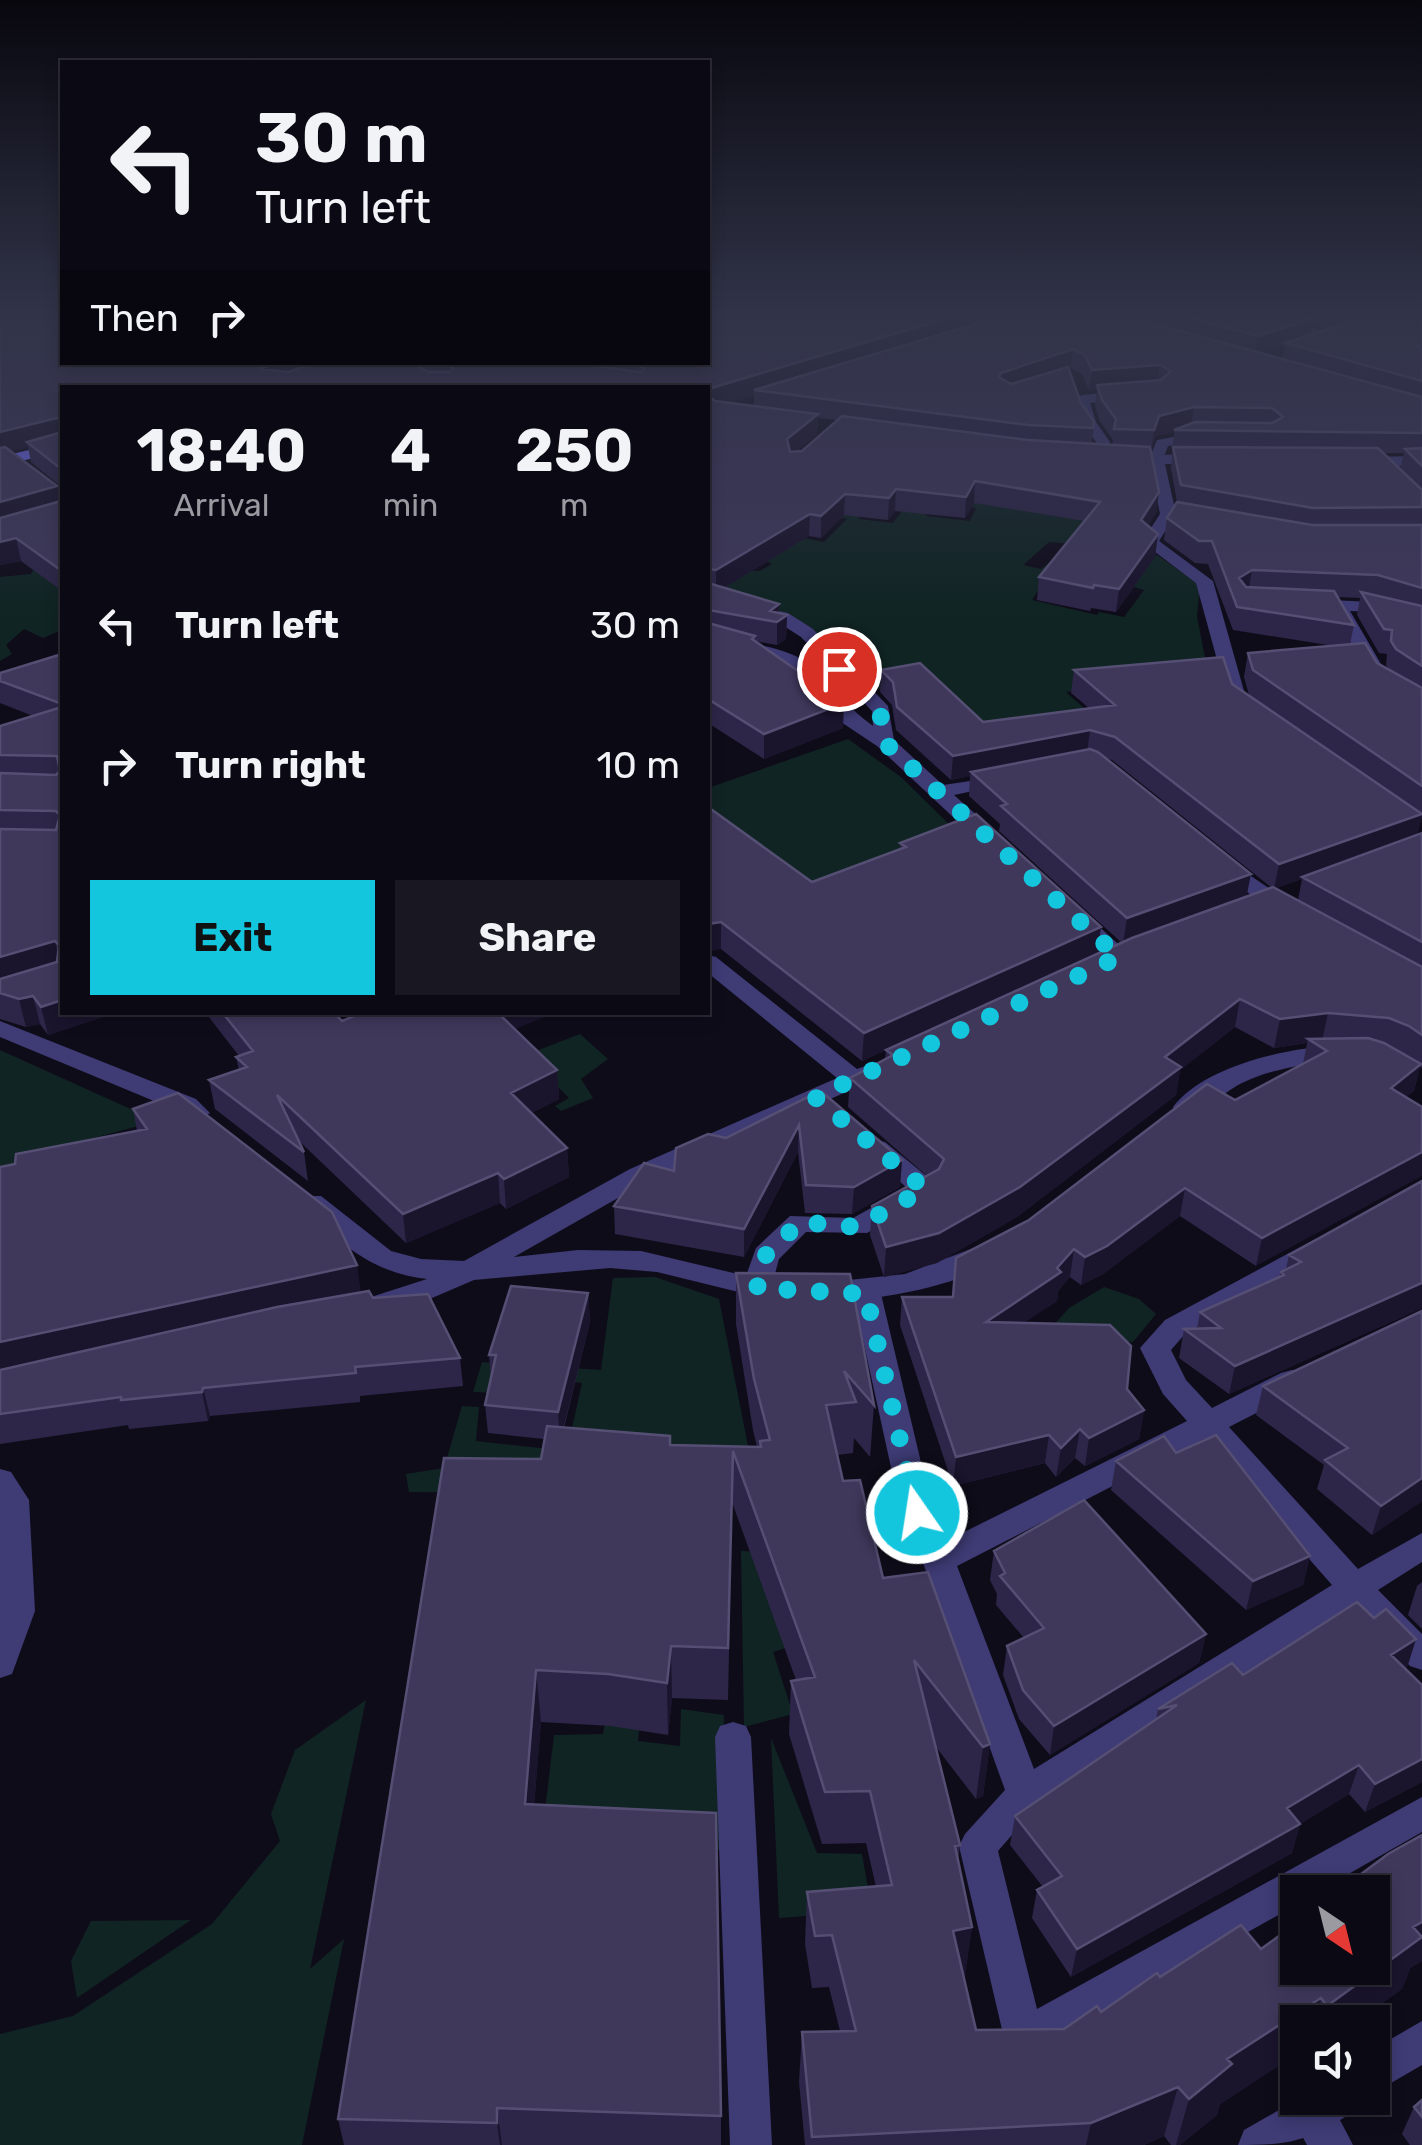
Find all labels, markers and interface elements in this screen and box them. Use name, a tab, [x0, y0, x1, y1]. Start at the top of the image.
text: 30 m	[255, 97, 428, 180]
icon: left	[90, 100, 220, 230]
text: Turn left	[255, 181, 431, 234]
icon: right	[199, 290, 254, 345]
text: Then	[90, 295, 179, 341]
text: 18:40	[137, 415, 306, 486]
text: 4	[390, 415, 431, 486]
text: 250	[515, 415, 633, 486]
text: Arrival	[173, 486, 269, 524]
text: min	[383, 486, 438, 524]
text: m	[560, 486, 588, 524]
icon: left	[90, 598, 145, 653]
text: Turn left	[175, 602, 339, 648]
text: 30 m	[590, 602, 680, 648]
pin	[797, 627, 882, 712]
icon: arrive	[812, 642, 867, 697]
icon: right	[90, 738, 145, 793]
text: Turn right	[175, 742, 366, 788]
text: 10 m	[597, 742, 680, 788]
button: Exit	[90, 880, 375, 995]
button: Share	[395, 880, 680, 995]
position arrow	[865, 1461, 969, 1565]
north arrow	[1280, 1875, 1390, 1985]
map controls	[1280, 1875, 1390, 2115]
button: sound	[1280, 2005, 1390, 2115]

